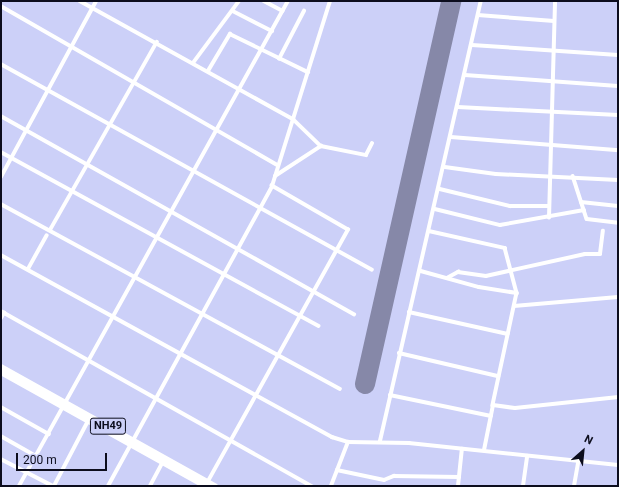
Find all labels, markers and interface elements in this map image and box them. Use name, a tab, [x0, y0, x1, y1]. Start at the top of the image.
road number: NH49	[89, 417, 127, 435]
north arrow	[563, 431, 603, 471]
text: N	[582, 432, 595, 447]
scale bar	[18, 445, 109, 471]
text: 200 m	[23, 453, 57, 467]

